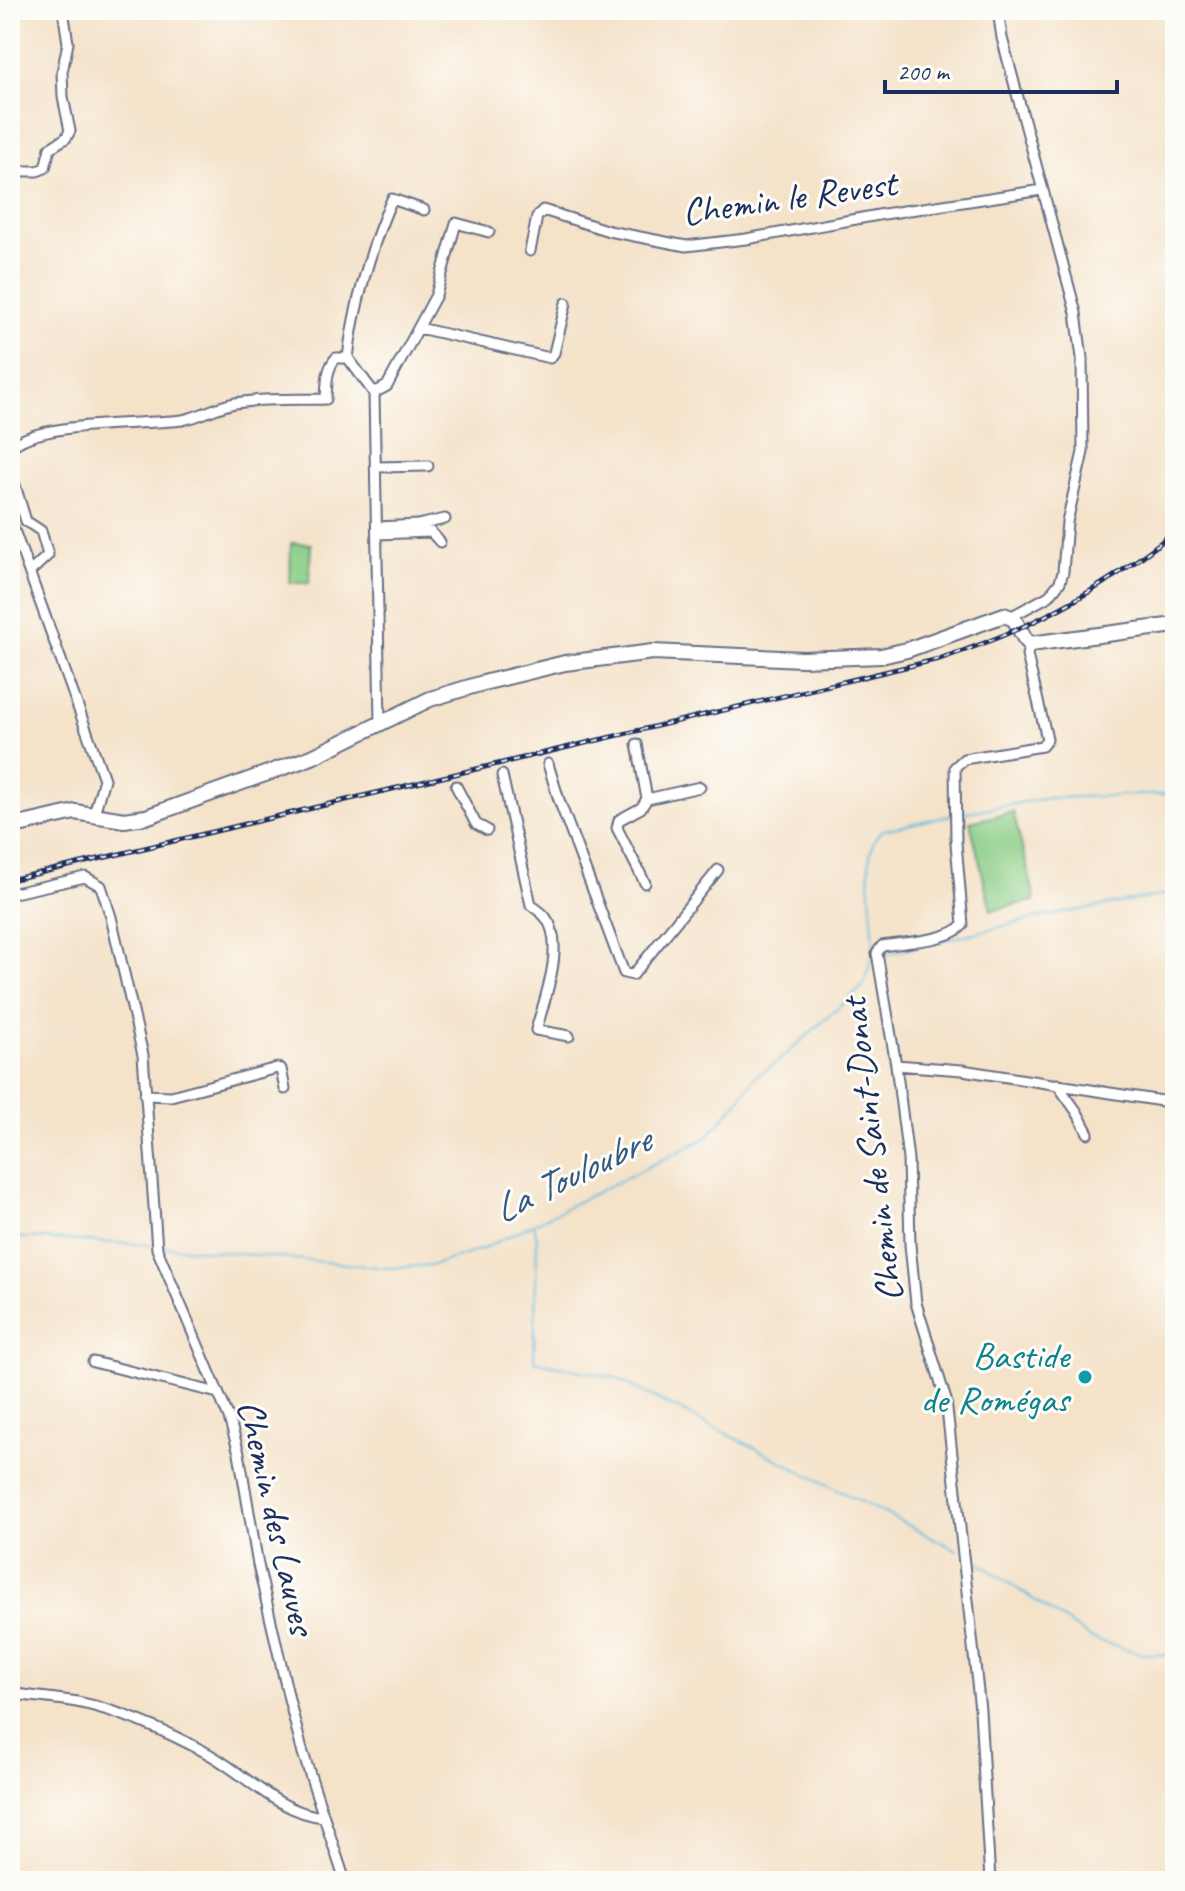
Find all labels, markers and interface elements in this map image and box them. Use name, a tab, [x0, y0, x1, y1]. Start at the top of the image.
scale bar	[885, 44, 1117, 94]
text: 200 m	[897, 57, 951, 87]
street label: Chemin le Revest	[679, 159, 902, 236]
street label: Chemin de Saint-Donat	[829, 992, 913, 1304]
water label: La Touloubre	[485, 1113, 664, 1234]
place label: Bastide de Romégas	[920, 1332, 1072, 1423]
marker: Bastide de Romégas	[1076, 1368, 1094, 1386]
street label: Chemin des Lauves	[227, 1396, 327, 1643]

